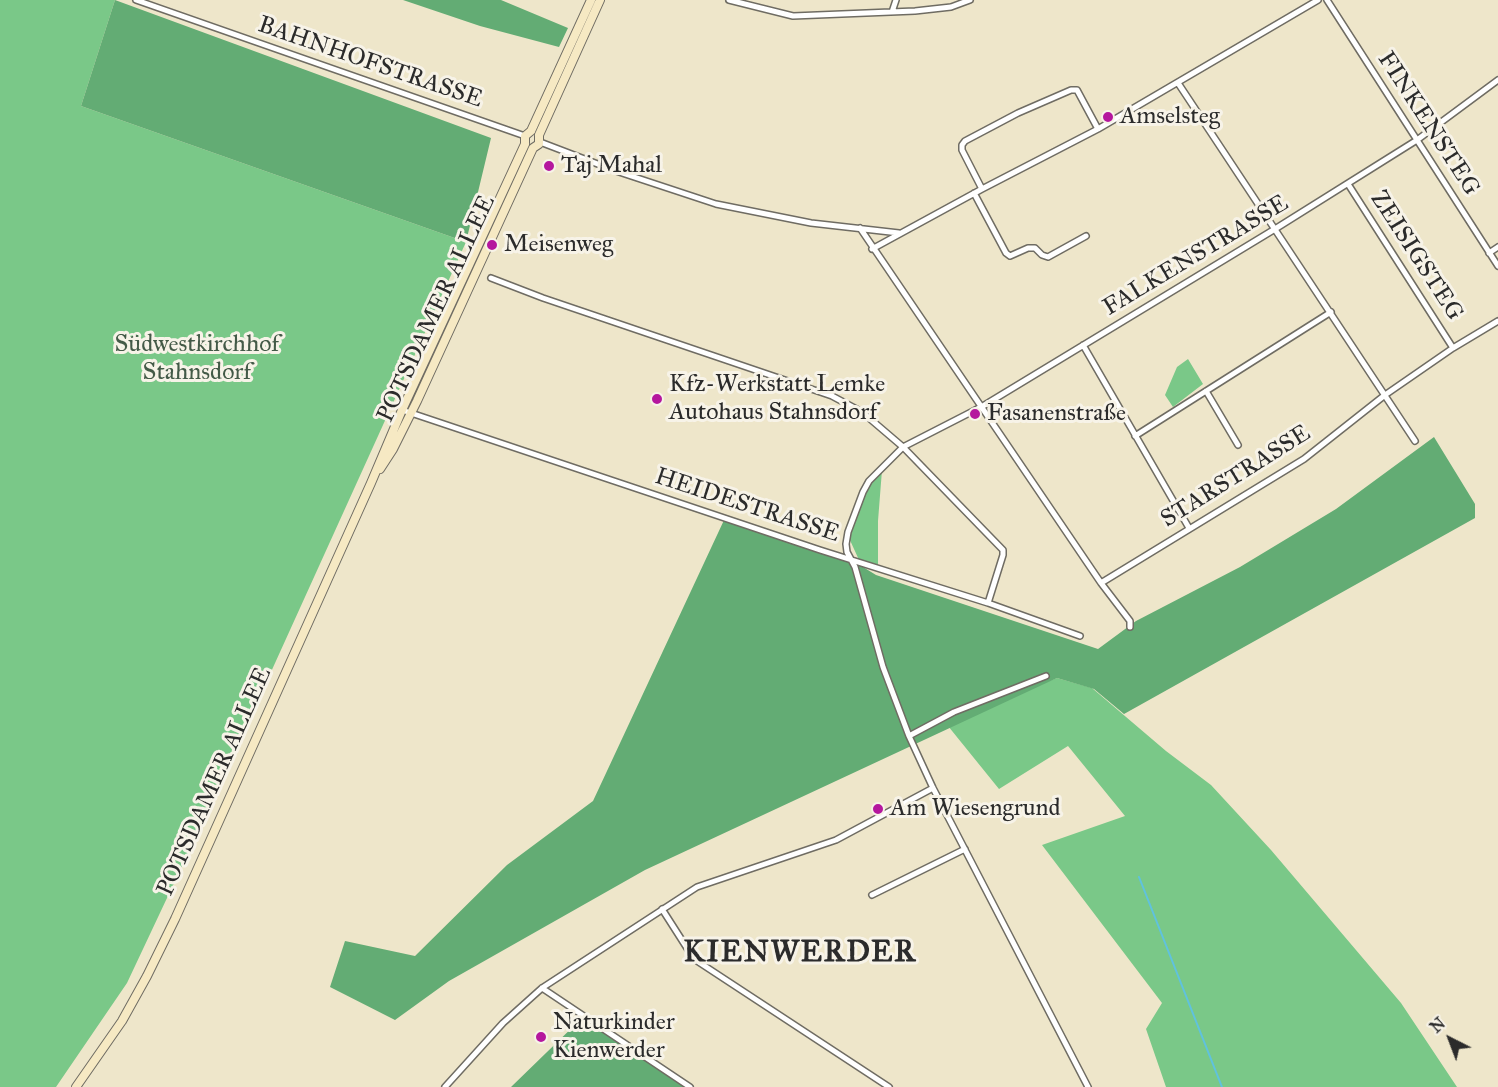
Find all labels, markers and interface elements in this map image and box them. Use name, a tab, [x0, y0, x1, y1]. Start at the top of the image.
street label: BAHNHOFSTRASSE	[254, 11, 486, 115]
street label: FINKENSTEG	[1371, 47, 1485, 201]
place label: Amselsteg	[1120, 103, 1220, 131]
marker: Amselsteg	[1101, 110, 1115, 124]
place label: Taj Mahal	[561, 152, 662, 180]
marker: Taj Mahal	[542, 159, 556, 173]
street label: ZEISIGSTEG	[1363, 186, 1469, 326]
street label: FALKENSTRASSE	[1098, 189, 1294, 323]
street label: POTSDAMER ALLEE	[372, 191, 502, 427]
place label: Meisenweg	[504, 231, 613, 259]
marker: Meisenweg	[485, 238, 499, 252]
park label: Südwestkirchhof Stahnsdorf	[115, 331, 279, 387]
place label: Kfz-Werkstatt Lemke Autohaus Stahnsdorf	[669, 371, 885, 427]
marker: Kfz-Werkstatt Lemke Autohaus Stahnsdorf	[650, 392, 664, 406]
place label: Fasanenstraße	[987, 400, 1126, 428]
marker: Fasanenstraße	[968, 407, 982, 421]
street label: STARSTRASSE	[1156, 419, 1316, 535]
street label: HEIDESTRASSE	[651, 463, 843, 549]
street label: POTSDAMER ALLEE	[152, 663, 278, 901]
place label: Am Wiesengrund	[890, 795, 1061, 823]
marker: Am Wiesengrund	[871, 802, 885, 816]
district label: KIENWERDER	[683, 936, 917, 972]
place label: Naturkinder Kienwerder	[553, 1009, 675, 1065]
north arrow	[1420, 1009, 1480, 1069]
text: N	[1426, 1014, 1449, 1037]
marker: Naturkinder Kienwerder	[534, 1030, 548, 1044]

